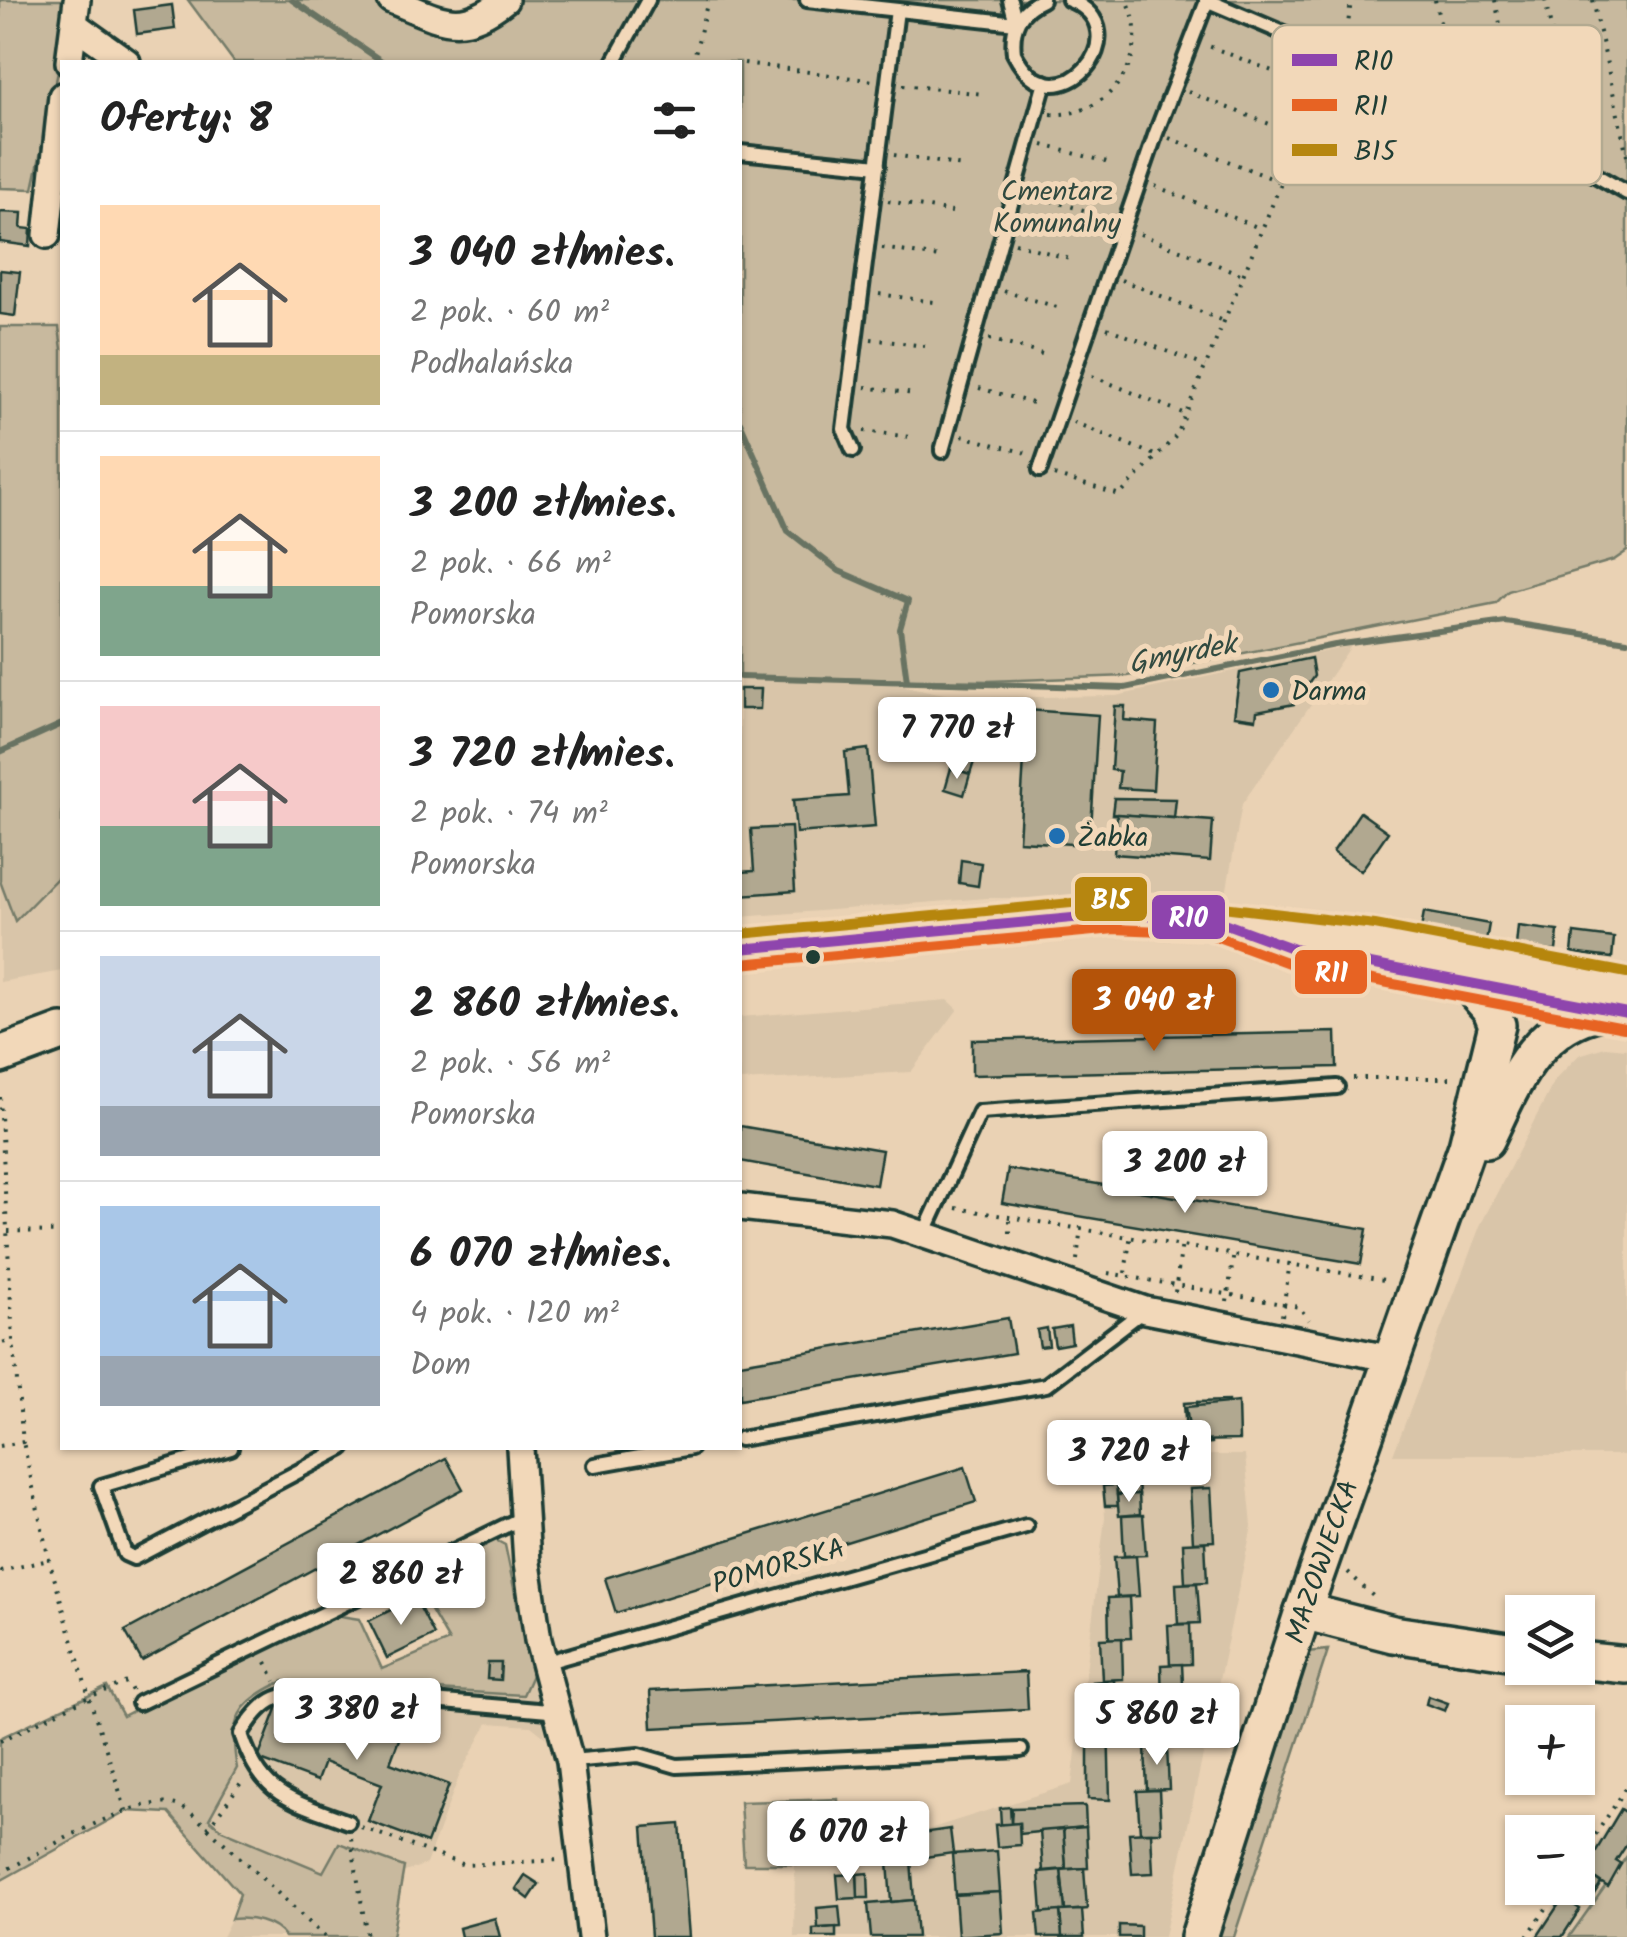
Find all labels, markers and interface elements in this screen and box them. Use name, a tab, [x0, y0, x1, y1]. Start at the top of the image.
legend	[1272, 25, 1602, 185]
text: R10	[1354, 40, 1393, 85]
text: R11	[1354, 85, 1388, 130]
text: Oferty: 8	[100, 87, 272, 154]
icon: filters	[647, 93, 702, 148]
text: B15	[1354, 130, 1398, 175]
park label: Cmentarz Komunalny	[993, 170, 1122, 247]
text: 3 040 zł/mies.	[410, 221, 675, 288]
icon: home	[180, 245, 300, 365]
text: 2 pok. · 60 m²	[410, 288, 609, 339]
text: Podhalańska	[410, 339, 574, 390]
text: 3 200 zł/mies.	[410, 472, 676, 539]
icon: home	[180, 496, 300, 616]
text: 2 pok. · 66 m²	[410, 539, 611, 590]
text: Pomorska	[410, 590, 536, 641]
water label: Gmyrdek	[1124, 620, 1244, 689]
place label: Darma	[1291, 670, 1367, 715]
marker: Darma	[1260, 679, 1282, 701]
pin: 7 770 zł	[854, 697, 1060, 782]
text: 7 770 zł	[900, 704, 1014, 755]
text: 3 720 zł/mies.	[410, 722, 675, 789]
icon: home	[180, 746, 300, 866]
text: 2 pok. · 74 m²	[410, 789, 608, 840]
place label: Żabka	[1077, 816, 1148, 861]
marker: Żabka	[1046, 825, 1068, 847]
text: Pomorska	[410, 840, 536, 891]
line badge: B15	[1073, 875, 1149, 923]
text: B15	[1091, 879, 1134, 924]
line badge: R10	[1150, 893, 1227, 941]
text: R10	[1168, 897, 1208, 942]
unlabelled marker	[803, 947, 823, 967]
line badge: R11	[1293, 948, 1369, 996]
text: R11	[1314, 952, 1348, 997]
pin: 3 040 zł	[1051, 969, 1257, 1054]
text: 2 860 zł/mies.	[410, 972, 679, 1039]
text: 3 040 zł	[1094, 976, 1214, 1027]
icon: home	[180, 996, 300, 1116]
text: 2 pok. · 56 m²	[410, 1039, 610, 1090]
text: Pomorska	[410, 1090, 536, 1141]
pin: 3 200 zł	[1082, 1131, 1288, 1216]
text: 3 200 zł	[1124, 1138, 1246, 1189]
text: 6 070 zł/mies.	[410, 1222, 672, 1289]
icon: home	[180, 1246, 300, 1366]
text: 4 pok. · 120 m²	[410, 1289, 619, 1340]
text: Dom	[410, 1340, 471, 1391]
pin: 3 720 zł	[1026, 1420, 1232, 1505]
text: 3 720 zł	[1069, 1427, 1189, 1478]
street label: MAZOWIECKA	[1274, 1474, 1373, 1650]
street label: POMORSKA	[707, 1527, 850, 1608]
pin: 2 860 zł	[298, 1543, 504, 1628]
text: 2 860 zł	[339, 1550, 463, 1601]
map controls	[1505, 1595, 1595, 1905]
button: layers	[1505, 1595, 1595, 1685]
pin: 3 380 zł	[254, 1678, 460, 1763]
pin: 5 860 zł	[1054, 1683, 1260, 1768]
text: 3 380 zł	[296, 1685, 418, 1736]
text: 5 860 zł	[1096, 1690, 1218, 1741]
button: +	[1505, 1705, 1595, 1795]
pin: 6 070 zł	[745, 1801, 951, 1886]
text: 6 070 zł	[789, 1808, 907, 1859]
button: −	[1505, 1815, 1595, 1905]

